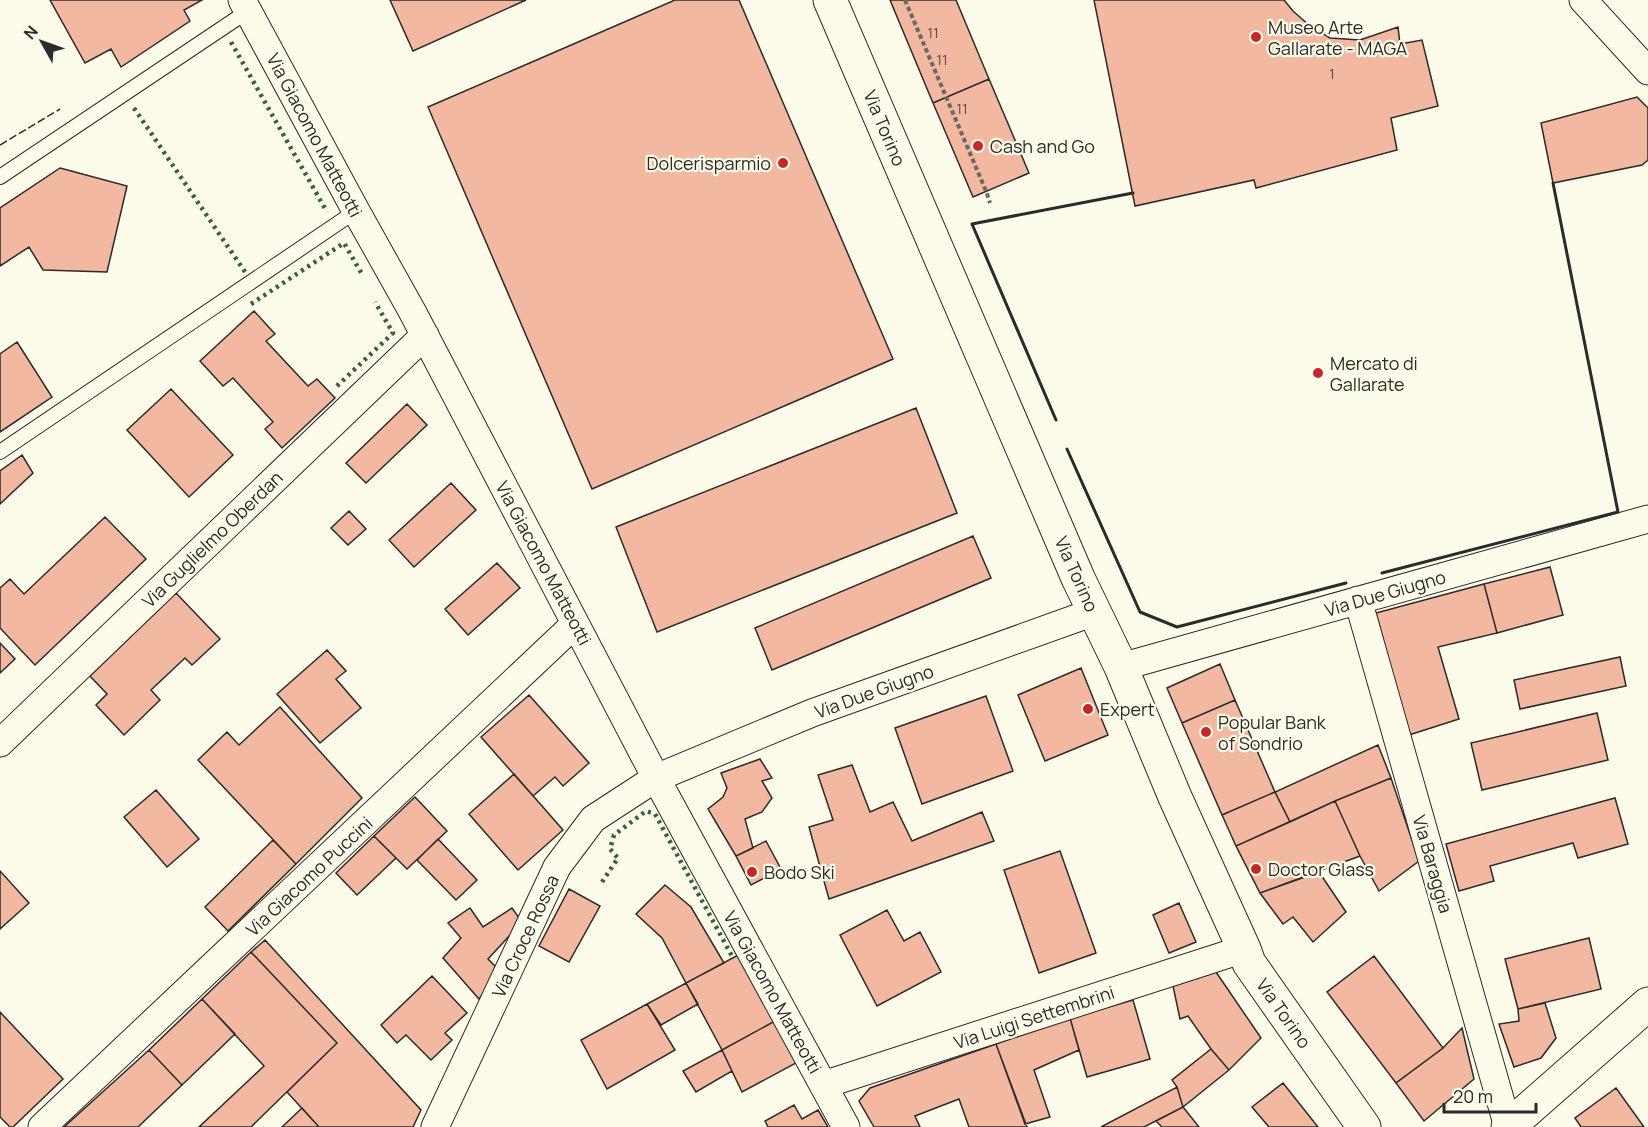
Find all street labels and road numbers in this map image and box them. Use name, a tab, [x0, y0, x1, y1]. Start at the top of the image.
street label: Via Giacomo Matteotti	[262, 49, 368, 221]
street label: Via Torino	[858, 86, 912, 170]
street label: Via Guglielmo Oberdan	[136, 465, 288, 613]
street label: Via Giacomo Matteotti	[491, 477, 597, 649]
street label: Via Torino	[1050, 532, 1104, 616]
street label: Via Due Giugno	[1322, 564, 1448, 622]
street label: Via Due Giugno	[811, 658, 937, 724]
street label: Via Giacomo Puccini	[240, 811, 378, 941]
street label: Via Baraggia	[1408, 812, 1458, 916]
street label: Via Croce Rossa	[486, 871, 564, 1001]
street label: Via Giacomo Matteotti	[718, 907, 828, 1077]
street label: Via Torino	[1251, 973, 1317, 1053]
street label: Via Luigi Settembrini	[951, 980, 1117, 1054]

